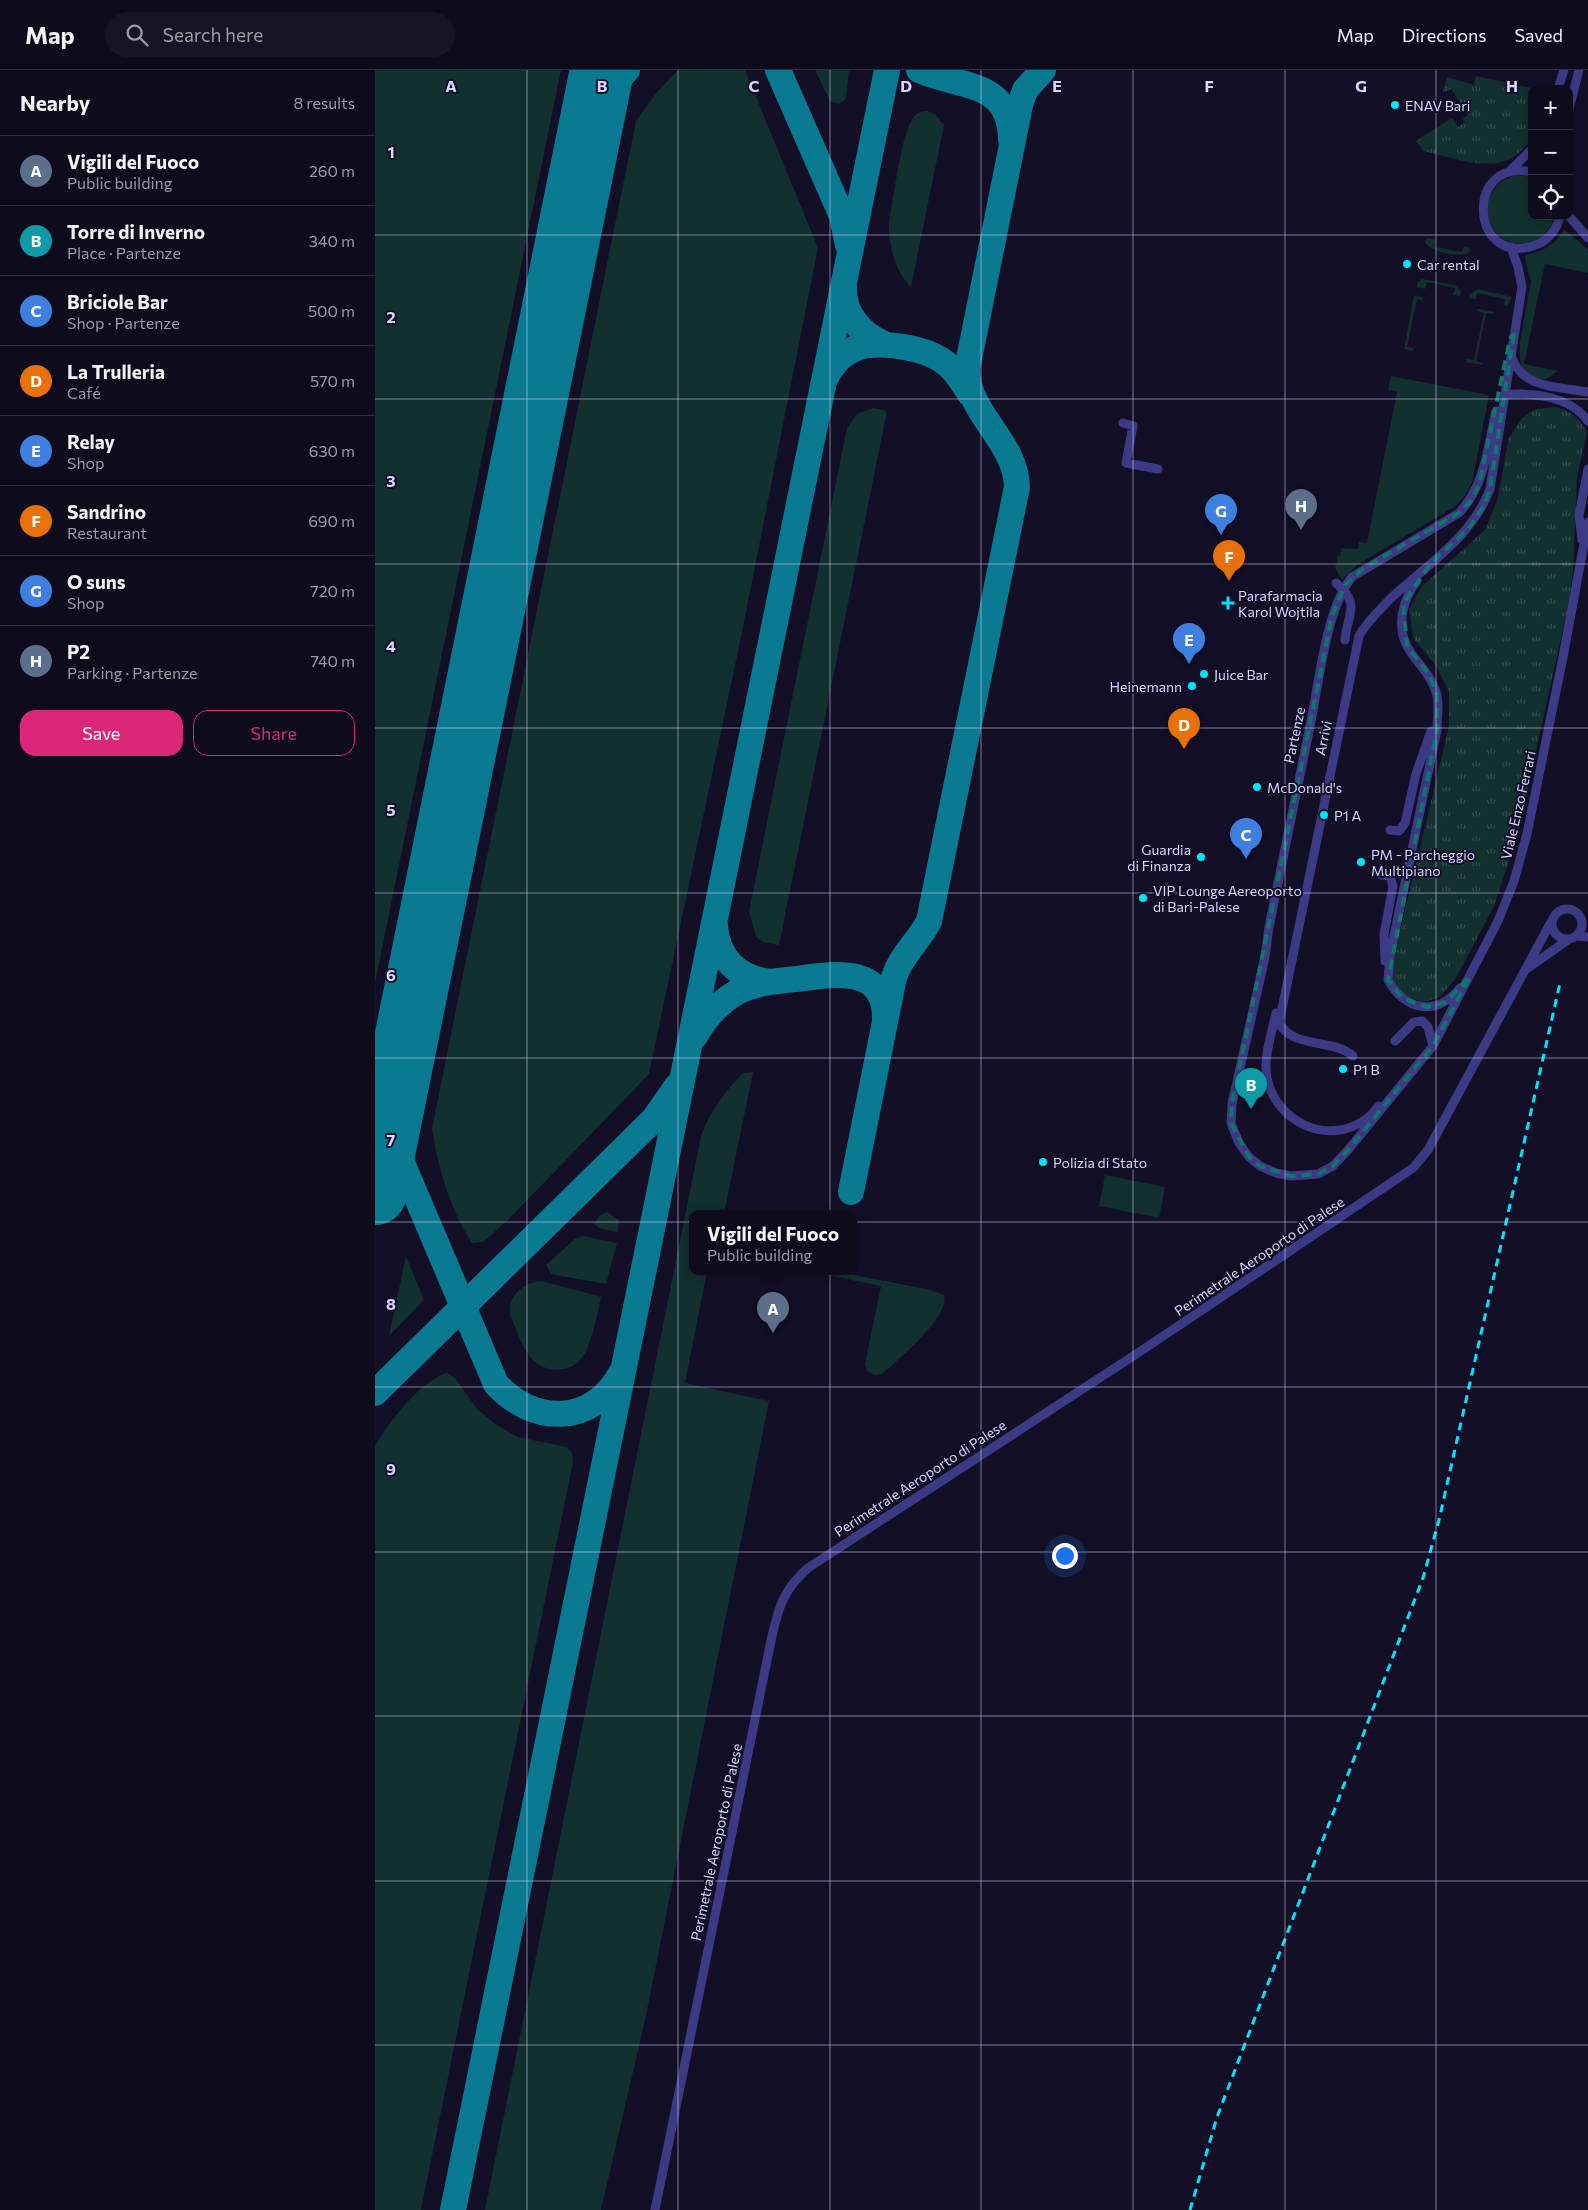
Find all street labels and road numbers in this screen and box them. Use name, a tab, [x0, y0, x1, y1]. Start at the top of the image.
street label: Partenze	[1280, 705, 1308, 765]
street label: Arrivi	[1311, 719, 1335, 757]
street label: Viale Enzo Ferrari	[1497, 749, 1539, 861]
street label: Perimetrale Aeroporto di Palese	[1171, 1193, 1347, 1319]
street label: Perimetrale Aeroporto di Palese	[831, 1416, 1009, 1540]
street label: Perimetrale Aeroporto di Palese	[687, 1742, 745, 1942]

